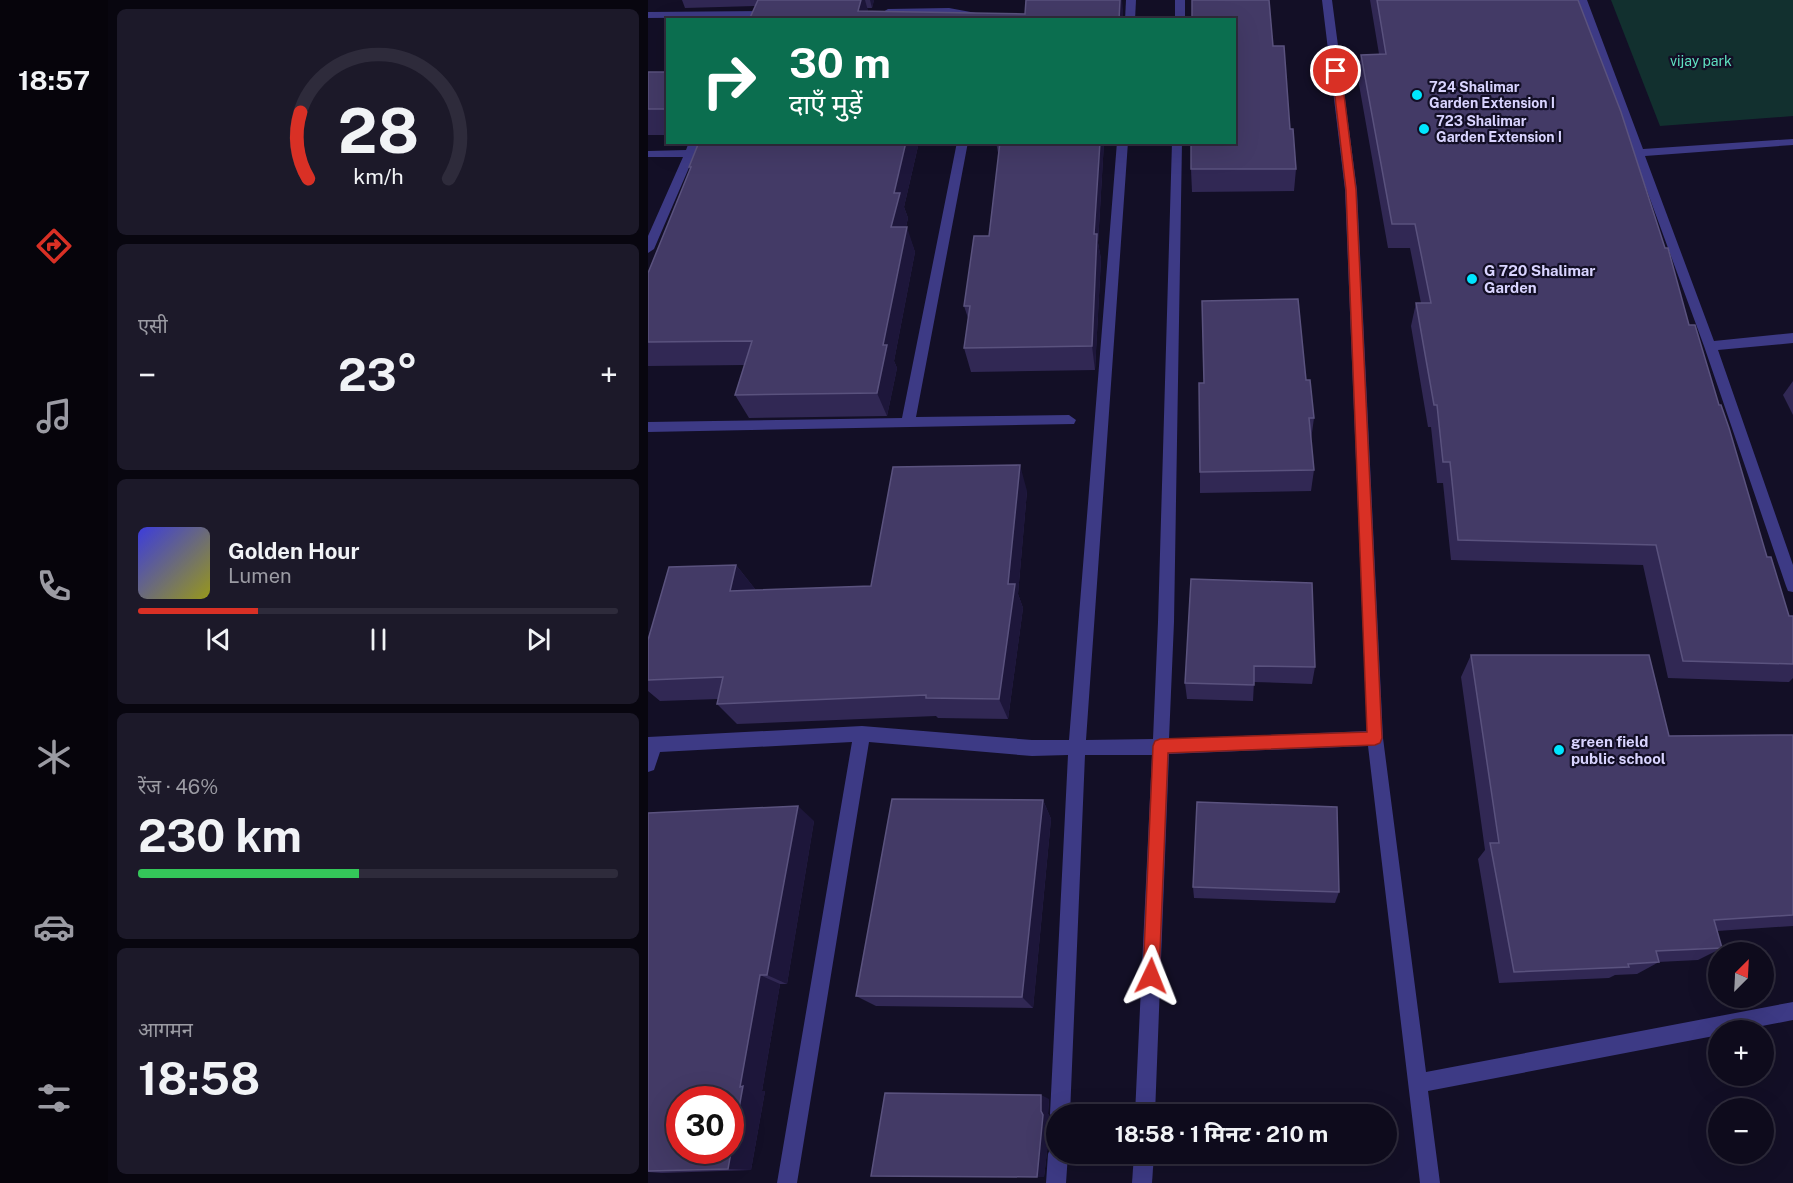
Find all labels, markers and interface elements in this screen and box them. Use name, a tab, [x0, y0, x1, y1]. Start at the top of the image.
text: 30 m	[789, 38, 891, 87]
icon: right	[690, 42, 768, 120]
pin	[1310, 45, 1361, 96]
park label: vijay park	[1670, 53, 1732, 69]
icon: arrive	[1319, 54, 1352, 87]
text: 18:57	[18, 64, 90, 96]
place label: 724 Shalimar Garden Extension I	[1429, 79, 1555, 111]
text: दाएँ मुड़ें	[789, 88, 862, 120]
marker: 724 Shalimar Garden Extension I	[1410, 88, 1424, 102]
text: 28	[337, 94, 419, 167]
place label: 723 Shalimar Garden Extension I	[1436, 113, 1562, 145]
marker: 723 Shalimar Garden Extension I	[1417, 122, 1431, 136]
text: km/h	[353, 164, 403, 189]
icon: directions	[33, 225, 75, 267]
place label: G 720 Shalimar Garden	[1484, 262, 1595, 296]
marker: G 720 Shalimar Garden	[1465, 272, 1479, 286]
text: एसी	[138, 314, 168, 338]
text: 23°	[338, 348, 418, 401]
text: −	[138, 356, 156, 394]
text: +	[600, 356, 618, 394]
icon: music	[33, 395, 75, 437]
text: Golden Hour	[228, 538, 359, 564]
text: Lumen	[228, 564, 292, 588]
icon: phone	[33, 565, 75, 607]
icon: previous	[202, 623, 235, 656]
icon: pause	[362, 623, 395, 656]
icon: next	[522, 623, 555, 656]
place label: green field public school	[1571, 733, 1666, 767]
icon: climate	[33, 736, 75, 778]
marker: green field public school	[1552, 743, 1566, 757]
text: रेंज · 46%	[138, 775, 218, 799]
text: 230 km	[138, 809, 302, 862]
icon: car	[33, 906, 75, 948]
north arrow	[1708, 942, 1774, 1008]
map controls	[1708, 942, 1774, 1164]
position arrow	[1119, 944, 1183, 1008]
text: आगमन	[138, 1018, 193, 1042]
button: +	[1708, 1020, 1774, 1086]
text: 18:58	[138, 1052, 260, 1105]
icon: filters	[33, 1077, 75, 1119]
speed limit sign: 30	[666, 1086, 744, 1164]
button: −	[1708, 1098, 1774, 1164]
text: 18:58 · 1 मिनट · 210 m	[1115, 1121, 1328, 1147]

